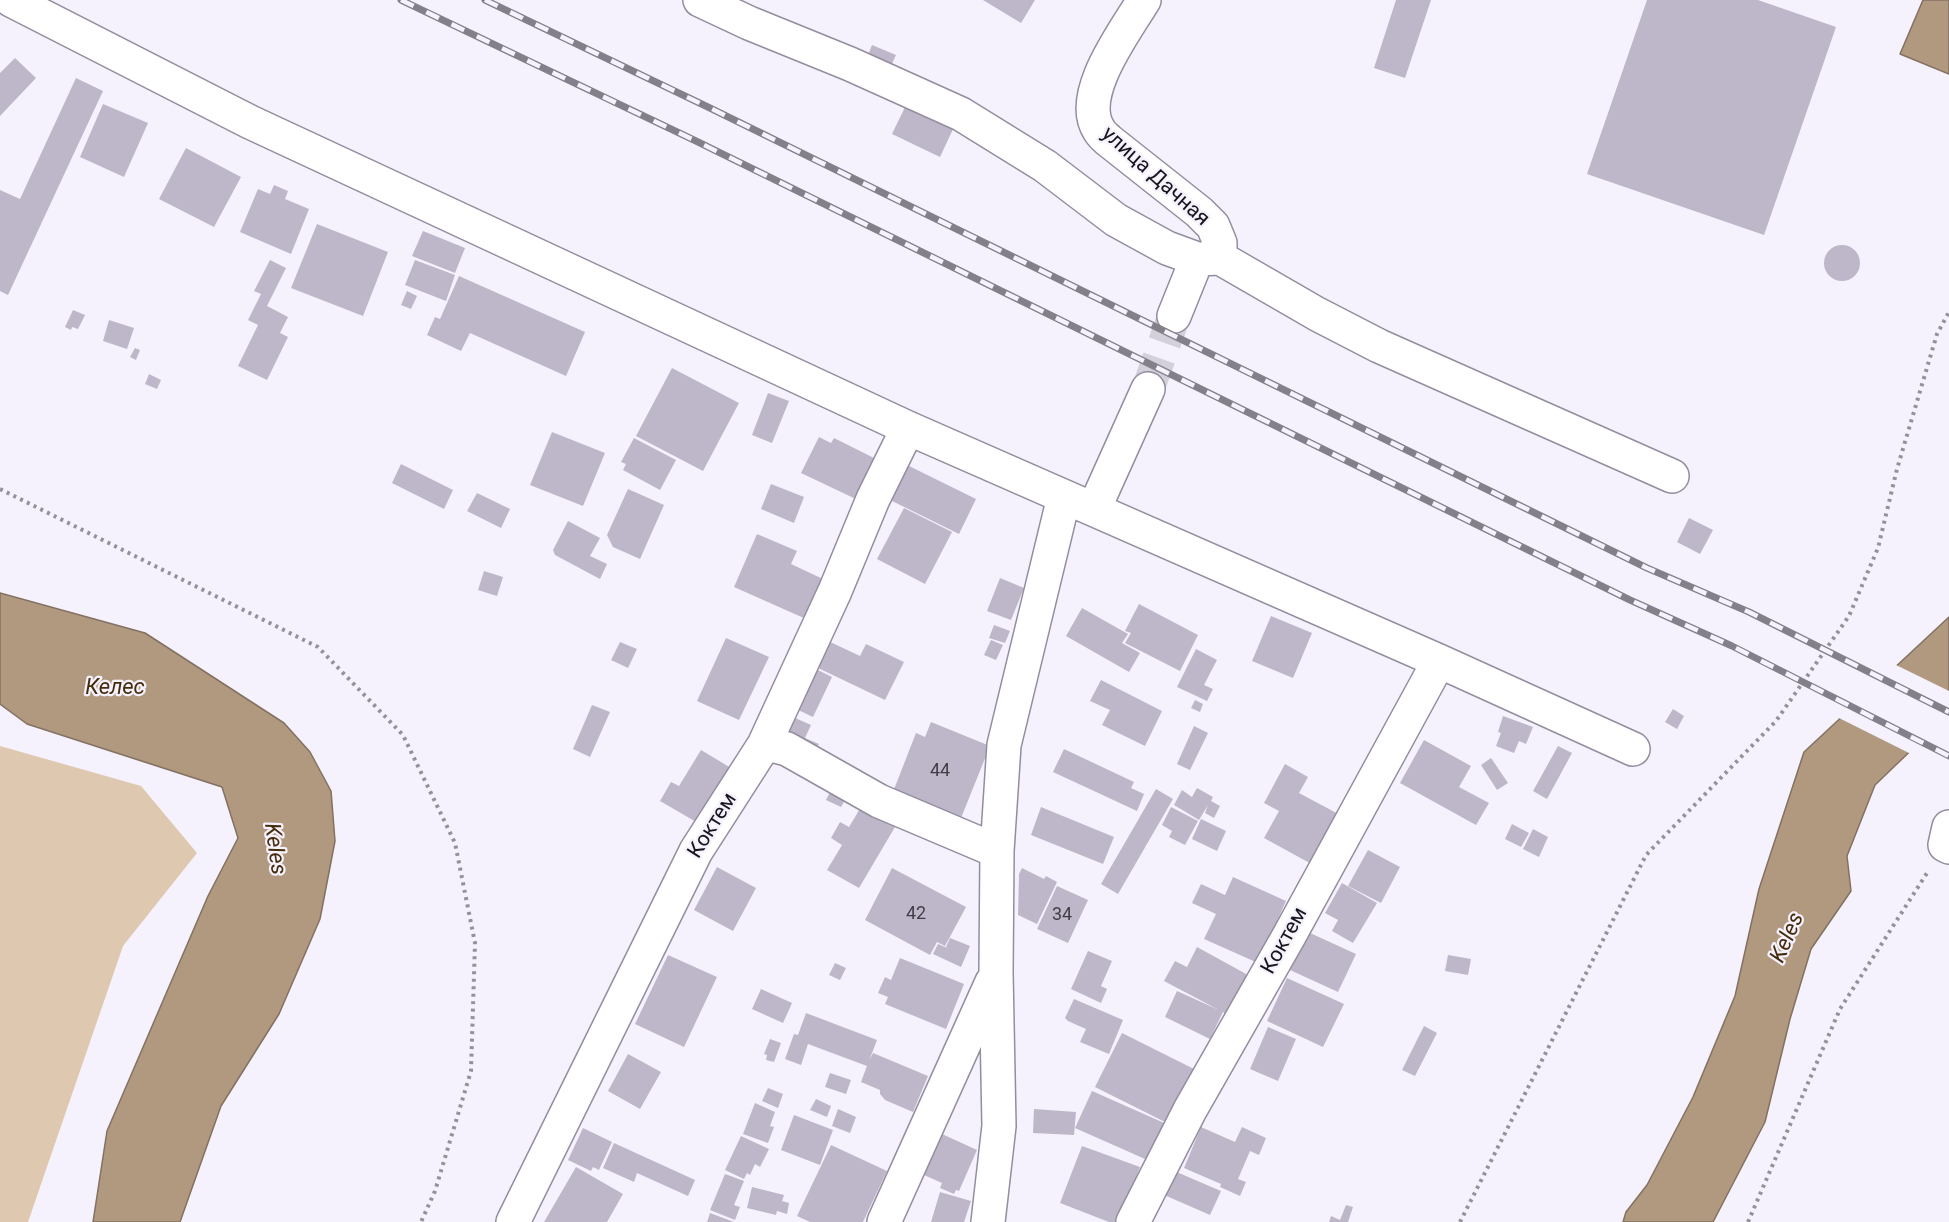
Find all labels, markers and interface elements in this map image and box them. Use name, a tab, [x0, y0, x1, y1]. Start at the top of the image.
street label: улица Дачная	[1096, 122, 1214, 232]
water label: Келес	[85, 675, 145, 701]
house number: 44	[930, 760, 950, 782]
street label: Коктем	[683, 789, 743, 863]
water label: Keles	[257, 821, 291, 877]
house number: 42	[906, 903, 926, 925]
street label: Коктем	[1256, 903, 1314, 979]
house number: 34	[1052, 904, 1072, 926]
water label: Keles	[1765, 909, 1811, 967]

